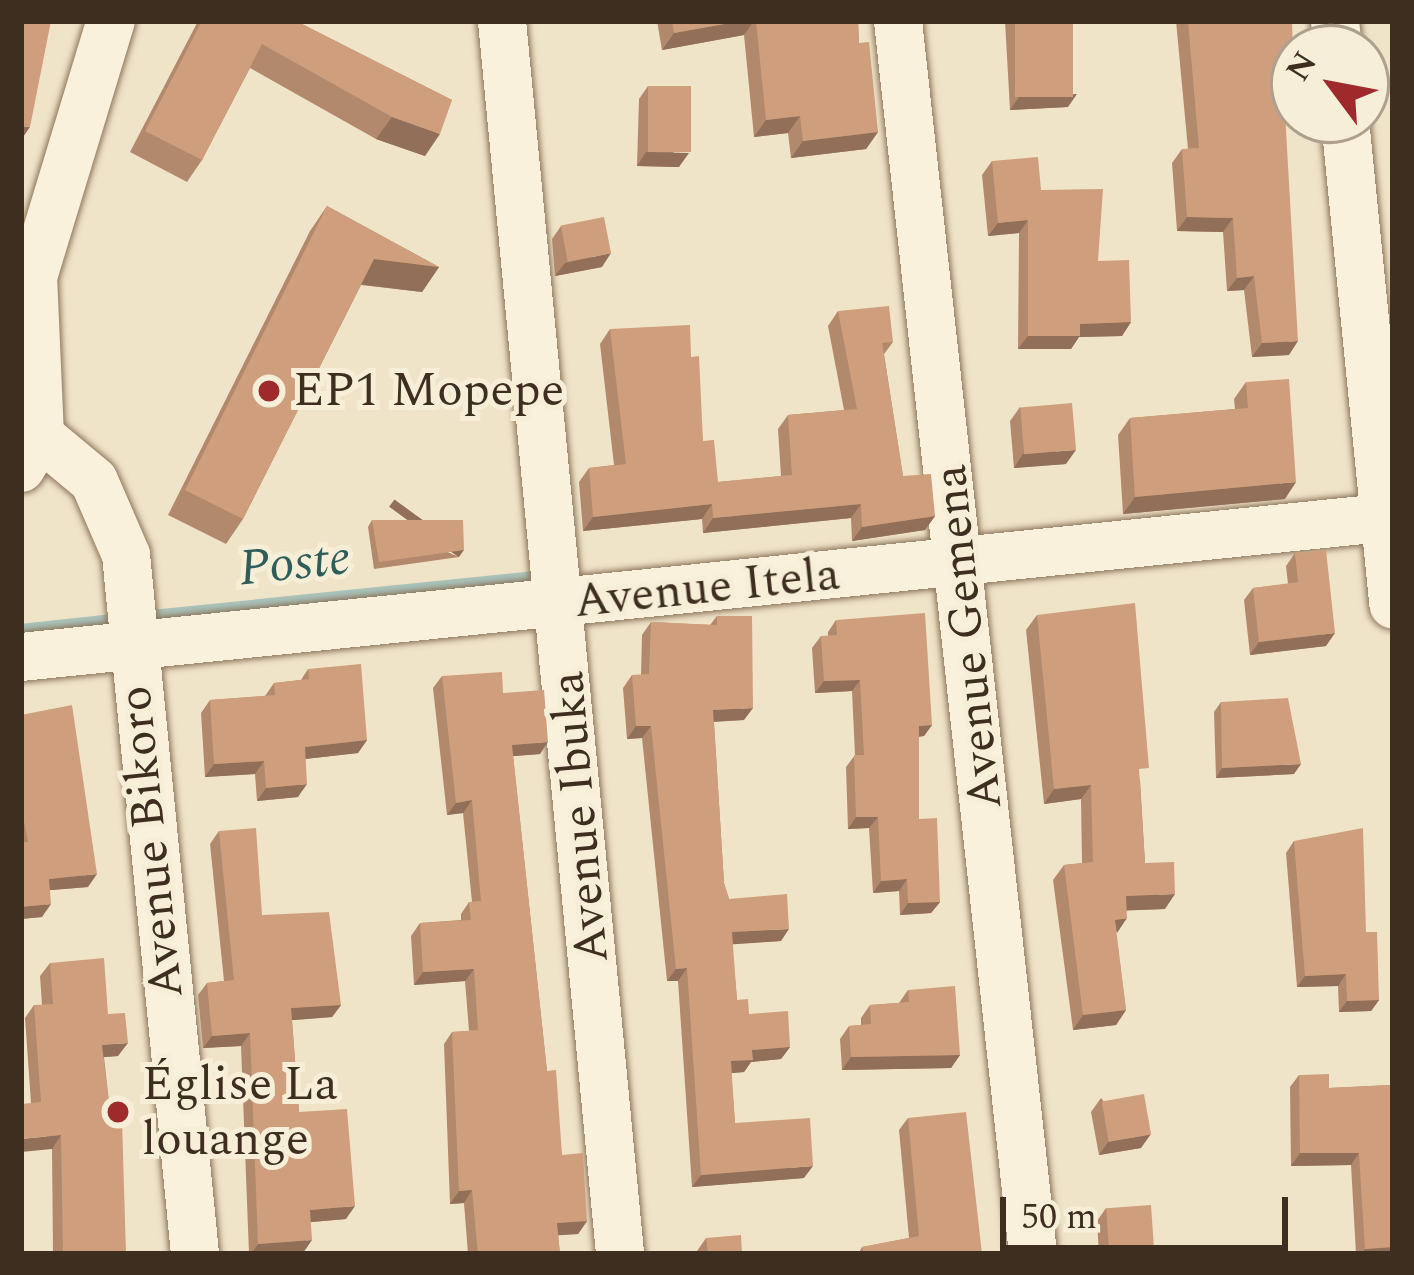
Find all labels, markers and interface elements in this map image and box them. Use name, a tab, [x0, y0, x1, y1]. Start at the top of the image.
north arrow	[1270, 24, 1390, 144]
text: N	[1274, 42, 1330, 91]
place label: EP1 Mopepe	[293, 362, 564, 420]
marker: EP1 Mopepe	[256, 378, 282, 404]
street label: Avenue Gemena	[921, 462, 1015, 812]
water label: Poste	[236, 528, 354, 600]
street label: Avenue Itela	[571, 545, 843, 631]
street label: Avenue Ibuka	[539, 669, 621, 965]
street label: Avenue Bikoro	[106, 683, 196, 1001]
place label: Église La louange	[142, 1055, 338, 1168]
marker: Église La louange	[105, 1099, 131, 1125]
scale bar	[1006, 1173, 1294, 1247]
text: 50 m	[1021, 1190, 1097, 1245]

